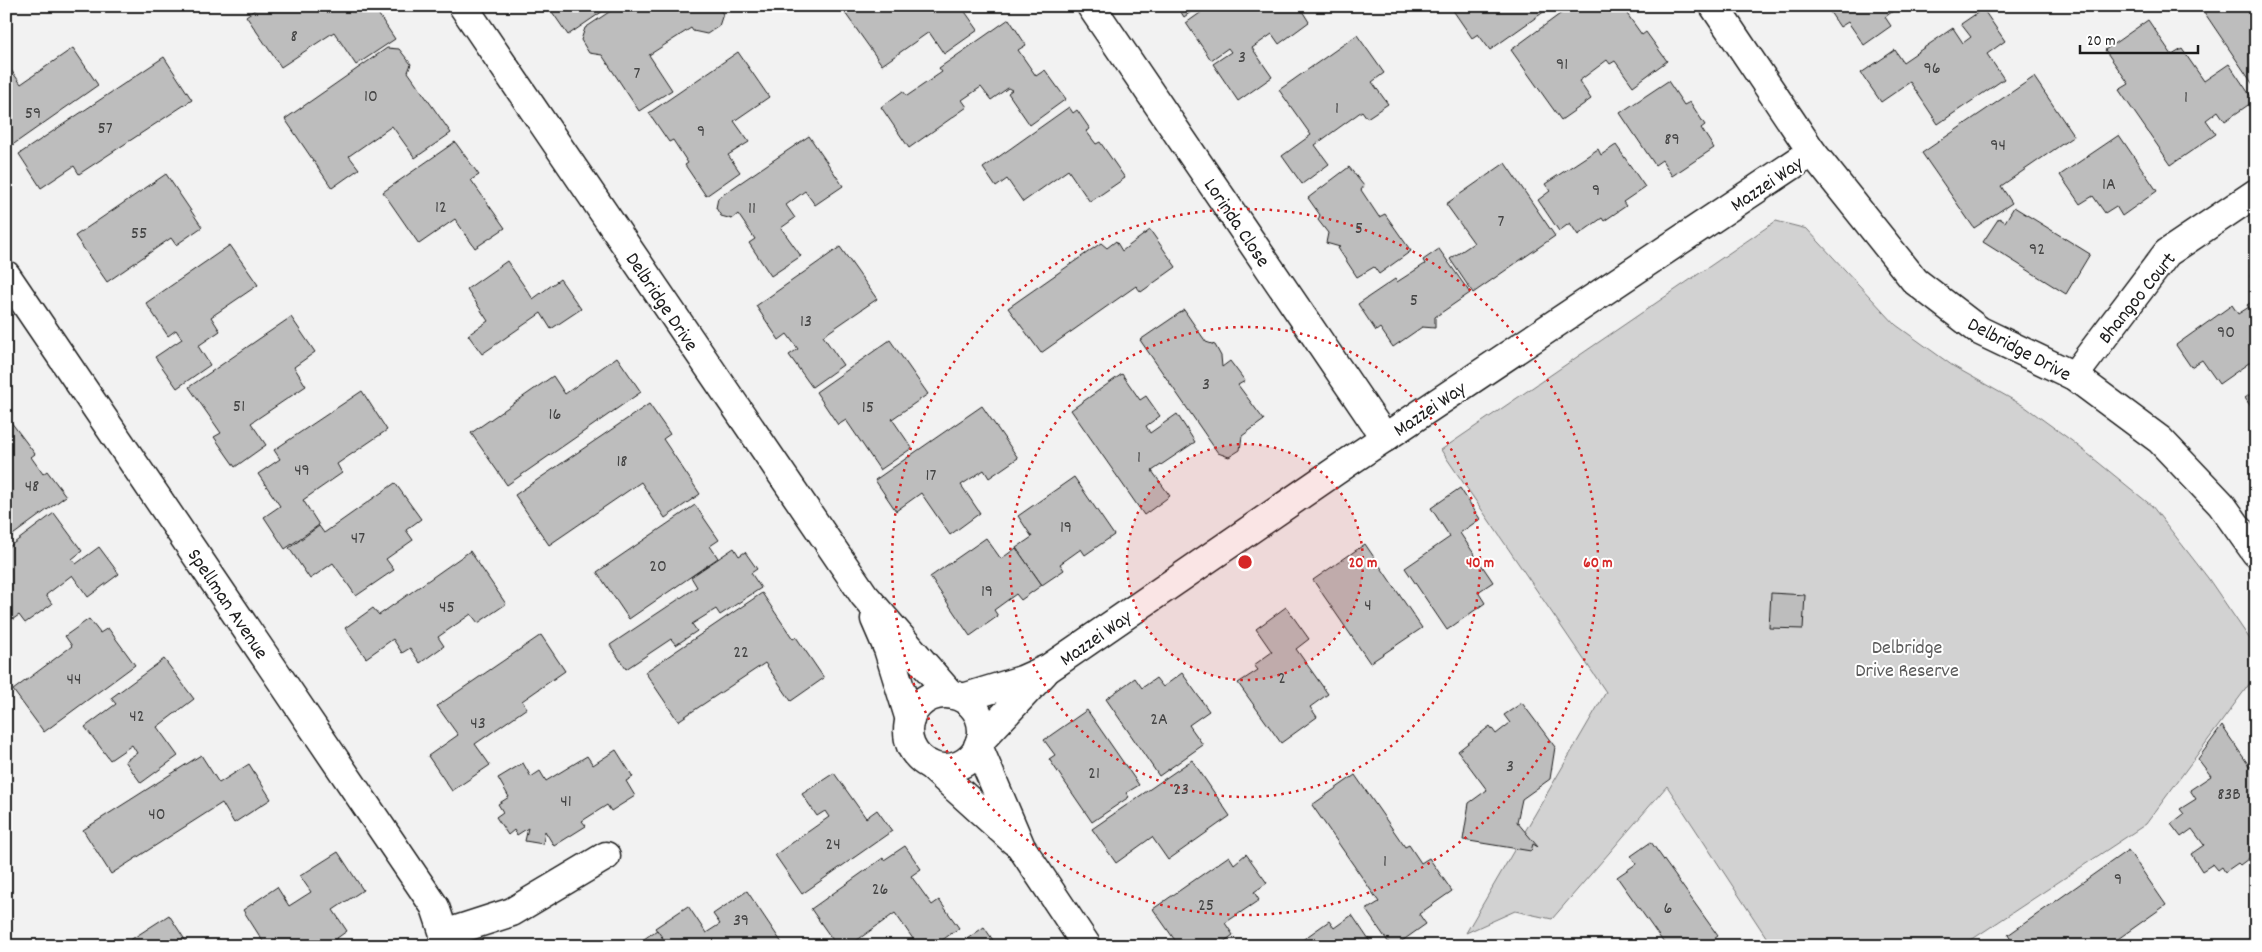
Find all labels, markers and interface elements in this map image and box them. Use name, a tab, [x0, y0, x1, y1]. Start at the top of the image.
scale bar	[2080, 22, 2197, 54]
house number: 8	[290, 25, 298, 50]
text: 20 m	[2087, 31, 2115, 53]
house number: 3	[1238, 46, 1246, 71]
house number: 91	[1556, 53, 1568, 78]
house number: 96	[1923, 57, 1941, 82]
house number: 7	[634, 62, 641, 87]
house number: 10	[364, 85, 378, 110]
house number: 1	[2184, 86, 2188, 111]
house number: 1	[1335, 97, 1339, 122]
house number: 59	[25, 102, 41, 127]
house number: 57	[97, 117, 113, 142]
house number: 9	[697, 120, 705, 145]
house number: 89	[1664, 128, 1680, 153]
house number: 94	[1990, 134, 2006, 159]
street label: Mazzei Way	[1726, 150, 1810, 220]
house number: 1A	[2102, 173, 2116, 198]
street label: Lorinda Close	[1196, 174, 1276, 274]
house number: 9	[1592, 179, 1600, 204]
house number: 12	[435, 196, 447, 221]
house number: 11	[748, 197, 756, 222]
house number: 7	[1498, 210, 1505, 235]
house number: 5	[1355, 217, 1363, 242]
house number: 55	[131, 222, 147, 247]
house number: 92	[2029, 238, 2045, 263]
street label: Bhangoo Court	[2093, 247, 2184, 351]
street label: Delbridge Drive	[617, 248, 704, 358]
house number: 5	[1410, 289, 1418, 314]
house number: 13	[800, 310, 812, 335]
street label: Delbridge Drive	[1962, 312, 2076, 390]
house number: 90	[2217, 321, 2235, 346]
house number: 3	[1202, 373, 1210, 398]
street label: Mazzei Way	[1389, 375, 1473, 445]
house number: 51	[233, 395, 245, 420]
house number: 15	[862, 396, 874, 421]
house number: 16	[549, 403, 561, 428]
house number: 1	[1137, 446, 1141, 471]
house number: 18	[616, 450, 628, 475]
house number: 49	[294, 459, 310, 484]
house number: 17	[926, 464, 937, 489]
house number: 48	[25, 475, 39, 500]
house number: 19	[1060, 516, 1072, 541]
house number: 47	[351, 527, 365, 552]
street label: Spellman Avenue	[179, 544, 274, 666]
centre of rings	[1236, 553, 1254, 571]
text: 20 m	[1349, 553, 1377, 575]
text: 40 m	[1466, 553, 1494, 575]
text: 60 m	[1583, 553, 1613, 575]
house number: 20	[649, 555, 667, 580]
house number: 19	[981, 580, 993, 605]
house number: 4	[1364, 594, 1372, 619]
house number: 45	[439, 596, 455, 621]
street label: Mazzei Way	[1055, 604, 1139, 675]
park label: Delbridge Drive Reserve	[1855, 635, 1959, 686]
house number: 22	[733, 641, 749, 666]
house number: 2	[1278, 667, 1286, 692]
house number: 44	[67, 668, 81, 693]
house number: 42	[129, 705, 145, 730]
house number: 2A	[1150, 708, 1168, 733]
house number: 43	[470, 712, 486, 737]
house number: 3	[1506, 755, 1514, 780]
house number: 21	[1088, 762, 1100, 787]
house number: 23	[1173, 778, 1189, 803]
house number: 83B	[2217, 783, 2241, 808]
house number: 41	[560, 790, 572, 815]
house number: 40	[148, 803, 166, 828]
house number: 24	[825, 833, 841, 858]
house number: 1	[1383, 850, 1387, 875]
house number: 9	[2114, 868, 2122, 893]
house number: 26	[872, 878, 888, 903]
house number: 25	[1198, 894, 1214, 919]
house number: 6	[1664, 897, 1672, 922]
house number: 39	[733, 909, 749, 934]

